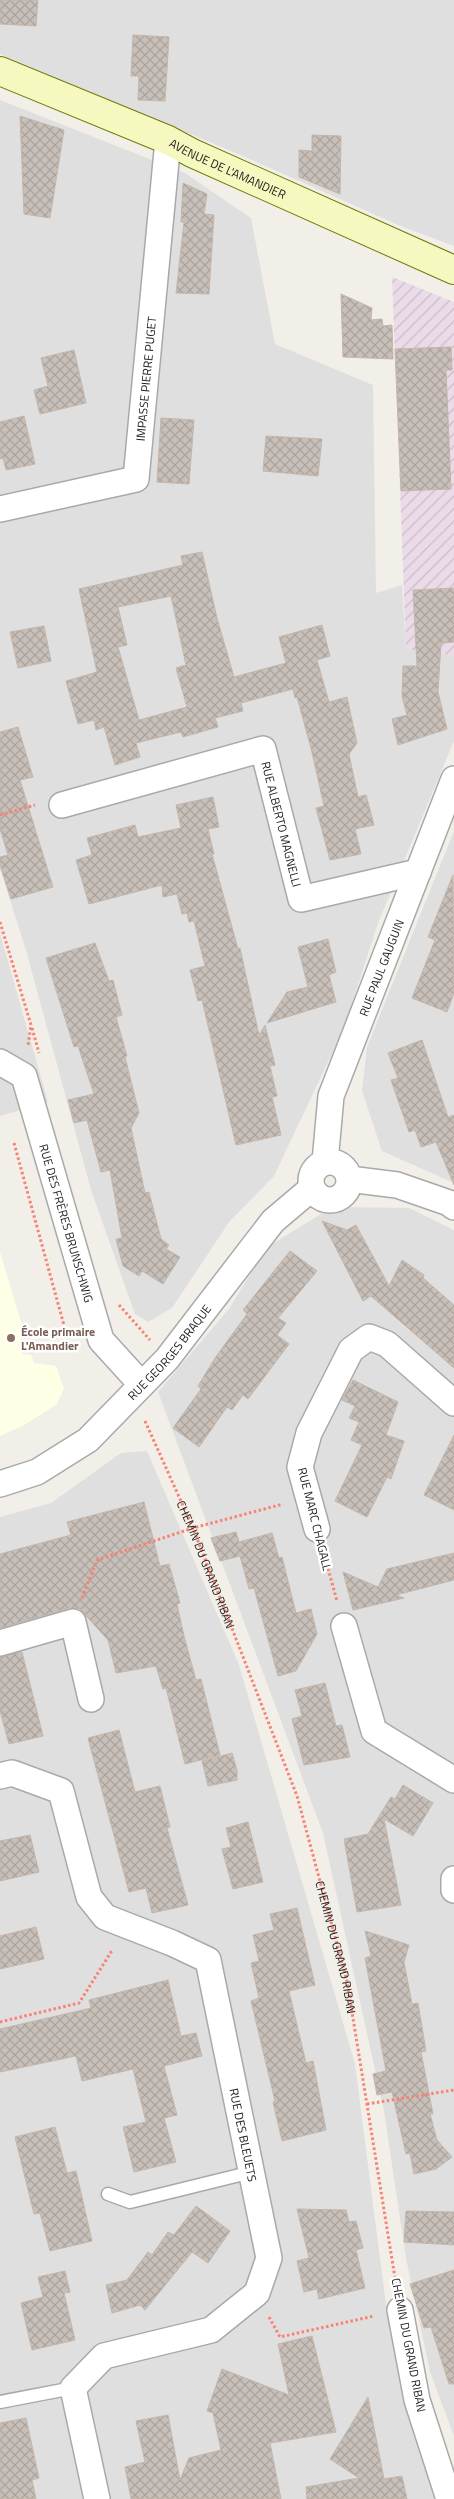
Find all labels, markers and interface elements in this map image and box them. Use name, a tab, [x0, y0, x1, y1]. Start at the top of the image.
street label: AVENUE DE L'AMANDIER	[166, 133, 289, 203]
street label: IMPASSE PIERRE PUGET	[130, 315, 161, 442]
street label: RUE ALBERTO MAGNELLI	[257, 759, 307, 889]
street label: RUE PAUL GAUGUIN	[353, 916, 408, 1019]
street label: RUE DES FRÈRES BRUNSCHWIG	[35, 1142, 99, 1305]
street label: RUE GEORGES BRAQUE	[123, 1300, 216, 1404]
place label: École primaire L'Amandier	[21, 1322, 95, 1355]
marker: École primaire L'Amandier	[5, 1332, 17, 1344]
street label: RUE MARC CHAGALL	[293, 1465, 337, 1573]
street label: CHEMIN DU GRAND RIBAN	[172, 1497, 241, 1631]
street label: CHEMIN DU GRAND RIBAN	[311, 1878, 362, 2015]
street label: RUE DES BLEUETS	[225, 2086, 263, 2183]
street label: CHEMIN DU GRAND RIBAN	[387, 2276, 431, 2414]

